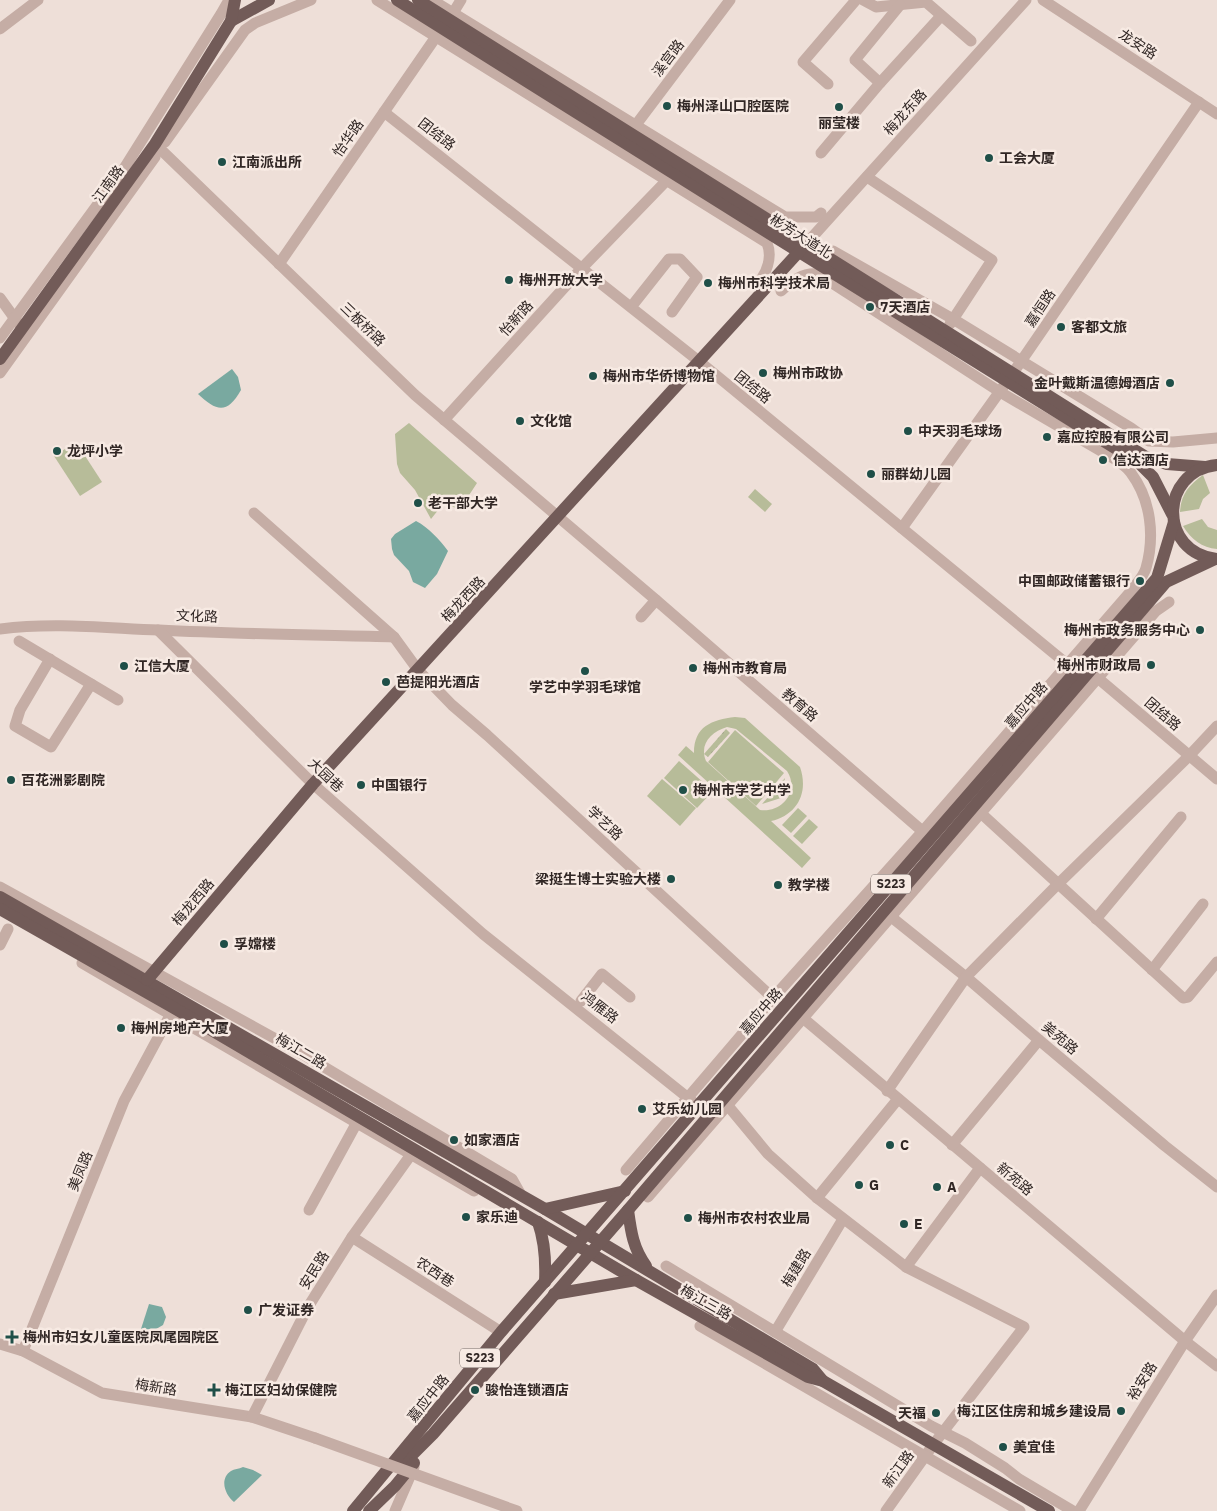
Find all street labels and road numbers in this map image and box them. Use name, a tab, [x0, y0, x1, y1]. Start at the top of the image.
street label: 龙安路	[1115, 25, 1161, 63]
street label: 溪宫路	[648, 36, 688, 80]
street label: 梅龙东路	[880, 85, 930, 139]
street label: 团结路	[415, 114, 459, 154]
street label: 怡华路	[329, 116, 367, 160]
street label: 江南路	[88, 162, 128, 206]
street label: 彬芳大道北	[767, 210, 835, 262]
street label: 嘉恒路	[1021, 286, 1059, 330]
street label: 怡新路	[495, 296, 537, 340]
street label: 三板桥路	[337, 298, 389, 350]
street label: 团结路	[731, 367, 775, 407]
street label: 梅龙西路	[437, 572, 489, 626]
street label: 文化路	[176, 606, 218, 626]
street label: 嘉应中路	[1001, 678, 1051, 732]
street label: 教育路	[778, 684, 822, 726]
street label: 团结路	[1141, 693, 1185, 735]
street label: 大园巷	[305, 754, 347, 796]
street label: 学艺路	[584, 802, 626, 844]
road number: S223	[871, 874, 911, 894]
street label: 梅龙西路	[168, 875, 218, 929]
street label: 嘉应中路	[736, 984, 786, 1038]
street label: 鸿雁路	[578, 987, 622, 1027]
street label: 美苑路	[1038, 1018, 1082, 1058]
street label: 梅江二路	[272, 1029, 330, 1073]
street label: 美凤路	[64, 1148, 96, 1194]
street label: 新苑路	[993, 1159, 1037, 1199]
street label: 梅建路	[777, 1245, 815, 1291]
street label: 安民路	[295, 1247, 333, 1293]
street label: 农西巷	[412, 1253, 458, 1291]
street label: 梅江三路	[677, 1281, 735, 1323]
road number: S223	[460, 1349, 500, 1368]
street label: 裕安路	[1123, 1358, 1161, 1404]
street label: 嘉应中路	[403, 1371, 453, 1425]
street label: 梅新路	[134, 1375, 178, 1399]
street label: 新江路	[878, 1447, 918, 1491]

